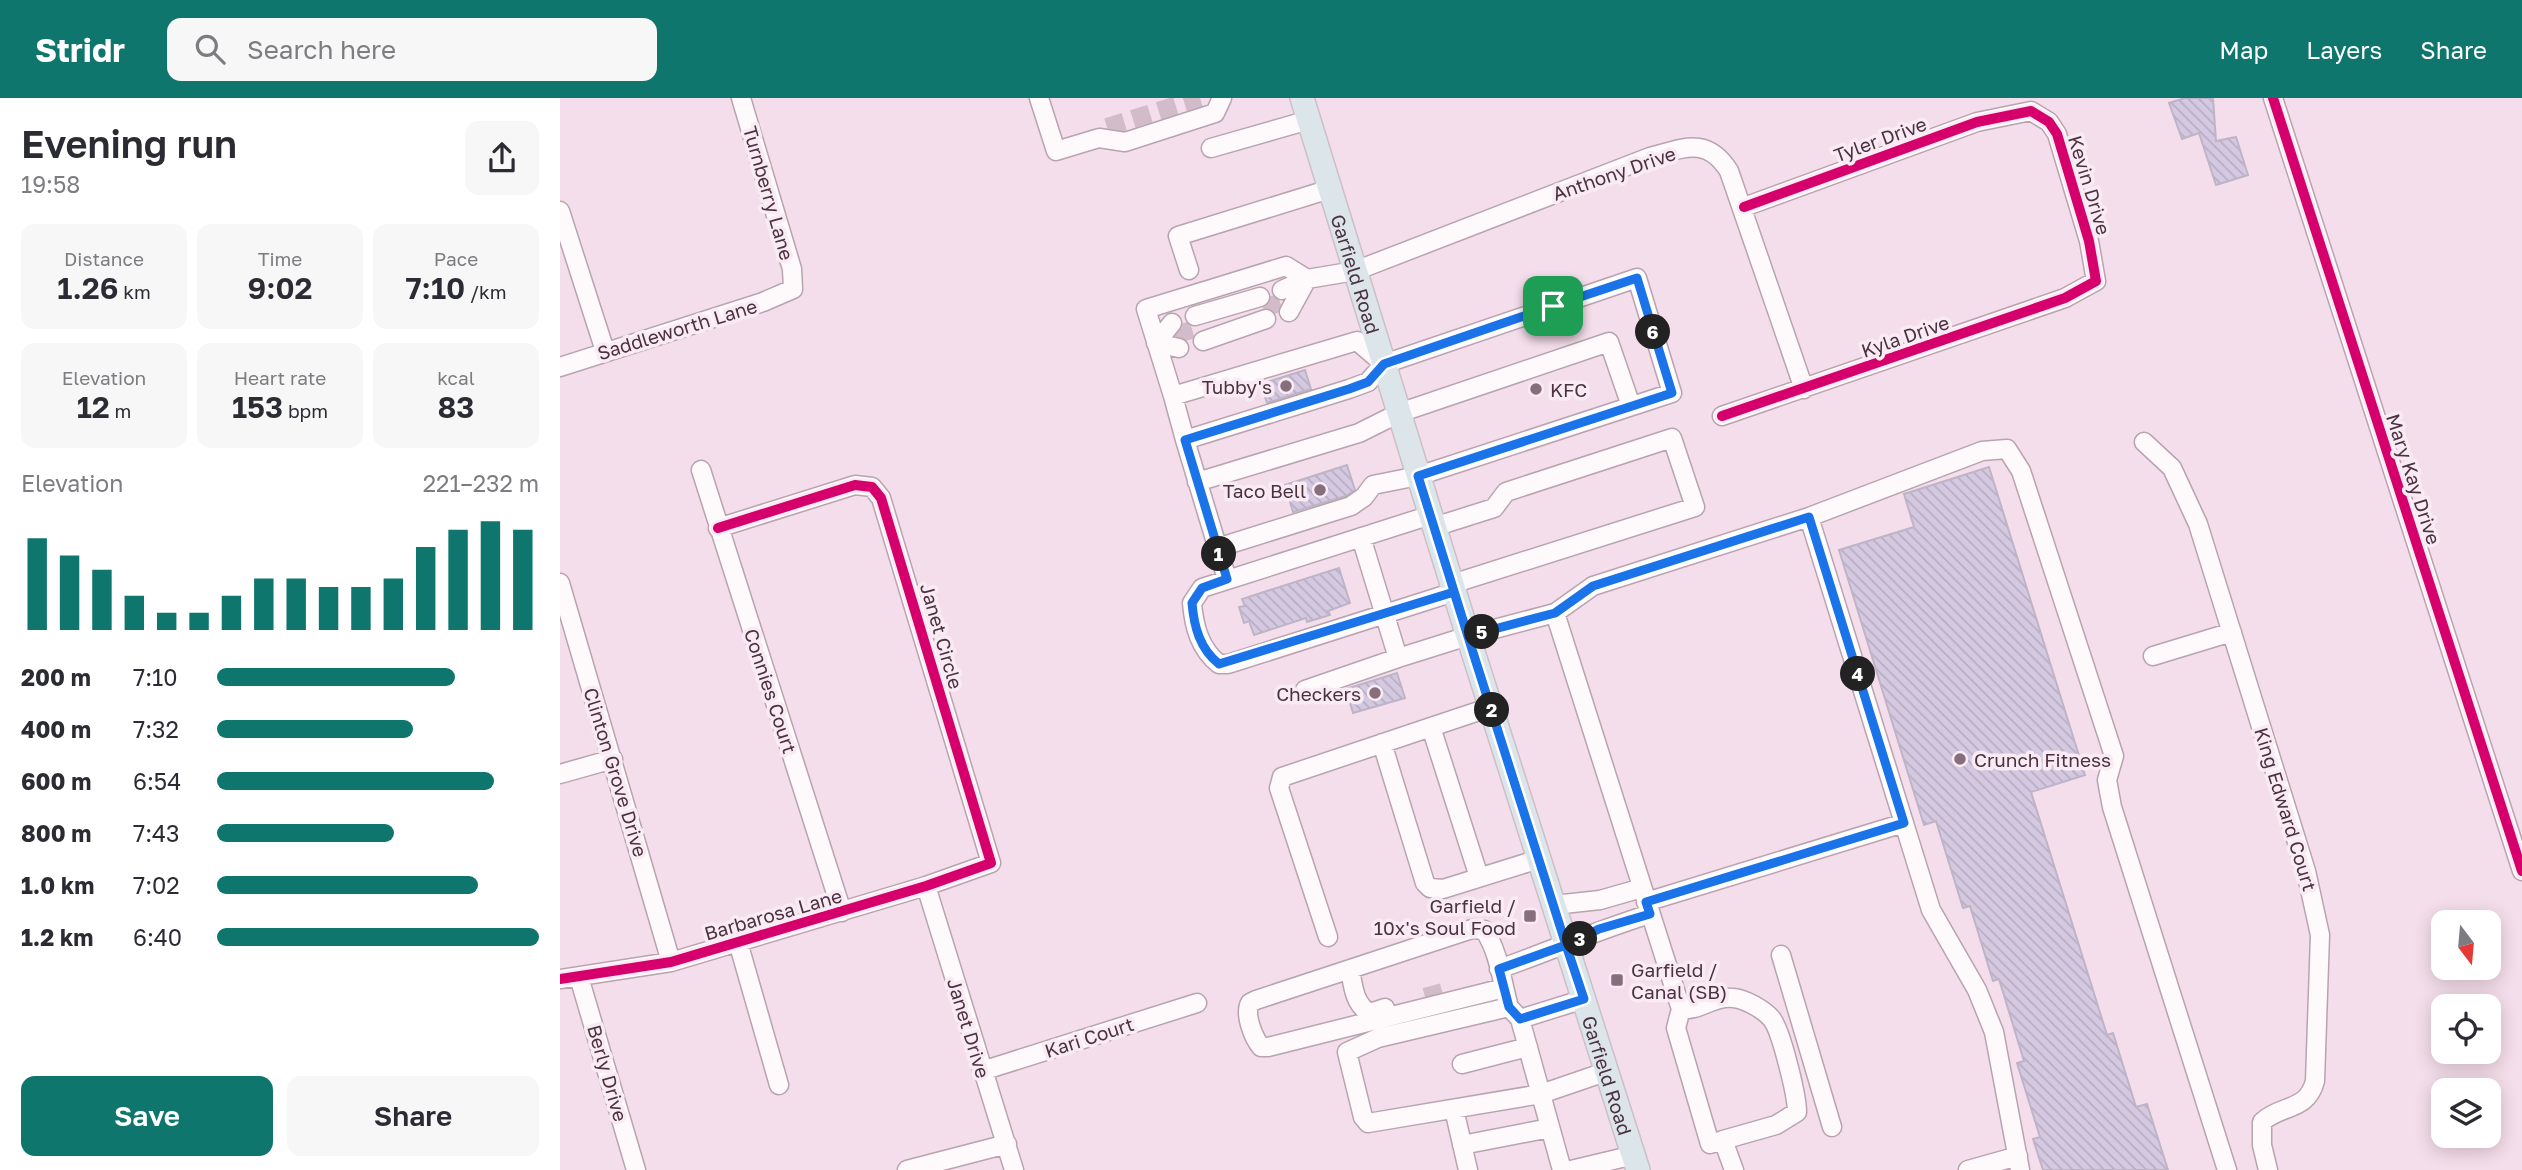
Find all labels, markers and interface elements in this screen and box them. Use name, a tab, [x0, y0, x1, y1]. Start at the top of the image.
search box	[167, 18, 657, 81]
text: Stridr	[35, 30, 125, 69]
icon: search	[191, 30, 229, 68]
text: Search here	[247, 34, 396, 65]
text: Map	[2219, 35, 2268, 64]
text: Layers	[2306, 35, 2382, 64]
text: Share	[2420, 35, 2487, 64]
street label: Tyler Drive	[1830, 112, 1930, 166]
text: Evening run	[21, 121, 237, 166]
button: share	[465, 121, 539, 195]
street label: Turnberry Lane	[739, 123, 799, 263]
street label: Kevin Drive	[2064, 133, 2116, 237]
street label: Anthony Drive	[1549, 141, 1679, 205]
text: 19:58	[21, 170, 80, 198]
street label: Garfield Road	[1327, 211, 1386, 336]
text: Distance	[64, 247, 144, 270]
text: Time	[258, 247, 302, 270]
text: Pace	[434, 247, 478, 270]
text: 1.26	[57, 270, 118, 306]
text: 9:02	[247, 270, 313, 306]
text: 7:10	[405, 270, 465, 306]
pin	[1523, 276, 1583, 336]
text: km	[118, 280, 151, 303]
text: /km	[465, 280, 507, 303]
icon: arrive	[1534, 287, 1572, 325]
street label: Saddleworth Lane	[594, 294, 760, 364]
street label: Kyla Drive	[1858, 310, 1952, 362]
pin: 6	[1636, 314, 1670, 350]
text: 6	[1646, 320, 1659, 343]
text: Elevation	[62, 366, 146, 389]
text: Heart rate	[234, 366, 326, 389]
text: kcal	[437, 366, 475, 389]
place label: Tubby's	[1202, 375, 1272, 398]
marker: Tubby's	[1278, 378, 1294, 394]
place label: KFC	[1550, 378, 1587, 401]
marker: KFC	[1528, 381, 1544, 397]
text: 12	[77, 389, 110, 425]
text: 153	[232, 389, 283, 425]
text: 83	[438, 389, 475, 425]
text: m	[110, 399, 131, 422]
text: bpm	[283, 399, 328, 422]
street label: Mary Kay Drive	[2382, 411, 2446, 547]
text: Elevation	[21, 469, 123, 497]
text: 221–232 m	[423, 469, 539, 497]
place label: Taco Bell	[1223, 479, 1306, 502]
marker: Taco Bell	[1312, 482, 1328, 498]
pin: 1	[1202, 536, 1236, 572]
text: 1	[1214, 542, 1223, 565]
street label: Janet Circle	[916, 581, 968, 691]
pin: 5	[1464, 614, 1500, 650]
text: 5	[1476, 620, 1487, 643]
street label: Connies Court	[740, 626, 802, 756]
pin: 4	[1840, 656, 1876, 692]
text: 4	[1852, 662, 1863, 685]
text: 200 m	[21, 663, 91, 691]
text: 7:10	[133, 663, 178, 691]
place label: Checkers	[1276, 682, 1361, 705]
street label: Clinton Grove Drive	[579, 685, 653, 859]
marker: Checkers	[1367, 685, 1383, 701]
pin: 2	[1474, 692, 1510, 728]
text: 2	[1486, 698, 1497, 721]
text: 400 m	[21, 715, 91, 743]
text: 7:32	[133, 715, 179, 743]
street label: King Edward Court	[2250, 724, 2322, 894]
place label: Crunch Fitness	[1974, 748, 2111, 771]
marker: Crunch Fitness	[1952, 751, 1968, 767]
text: 600 m	[21, 767, 91, 795]
text: 6:54	[133, 767, 181, 795]
text: 800 m	[21, 819, 92, 847]
text: 7:43	[133, 819, 180, 847]
text: 1.0 km	[21, 871, 94, 899]
text: 7:02	[133, 871, 180, 899]
street label: Barbarosa Lane	[702, 883, 844, 945]
place label: Garfield / 10x's Soul Food	[1374, 894, 1516, 939]
marker: Garfield / 10x's Soul Food	[1522, 908, 1538, 924]
north arrow	[2431, 910, 2501, 980]
map controls	[2431, 910, 2501, 1148]
pin: 3	[1562, 922, 1598, 956]
text: 1.2 km	[21, 923, 93, 951]
text: 6:40	[133, 923, 182, 951]
text: 3	[1574, 927, 1585, 950]
place label: Garfield / Canal (SB)	[1631, 958, 1727, 1003]
marker: Garfield / Canal (SB)	[1609, 972, 1625, 988]
street label: Janet Drive	[943, 975, 995, 1081]
button: locate	[2431, 994, 2501, 1064]
street label: Kari Court	[1042, 1012, 1136, 1062]
street label: Garfield Road	[1578, 1013, 1638, 1138]
street label: Berly Drive	[583, 1022, 633, 1124]
button: Save	[21, 1076, 273, 1156]
button: Share	[287, 1076, 539, 1156]
button: layers	[2431, 1078, 2501, 1148]

